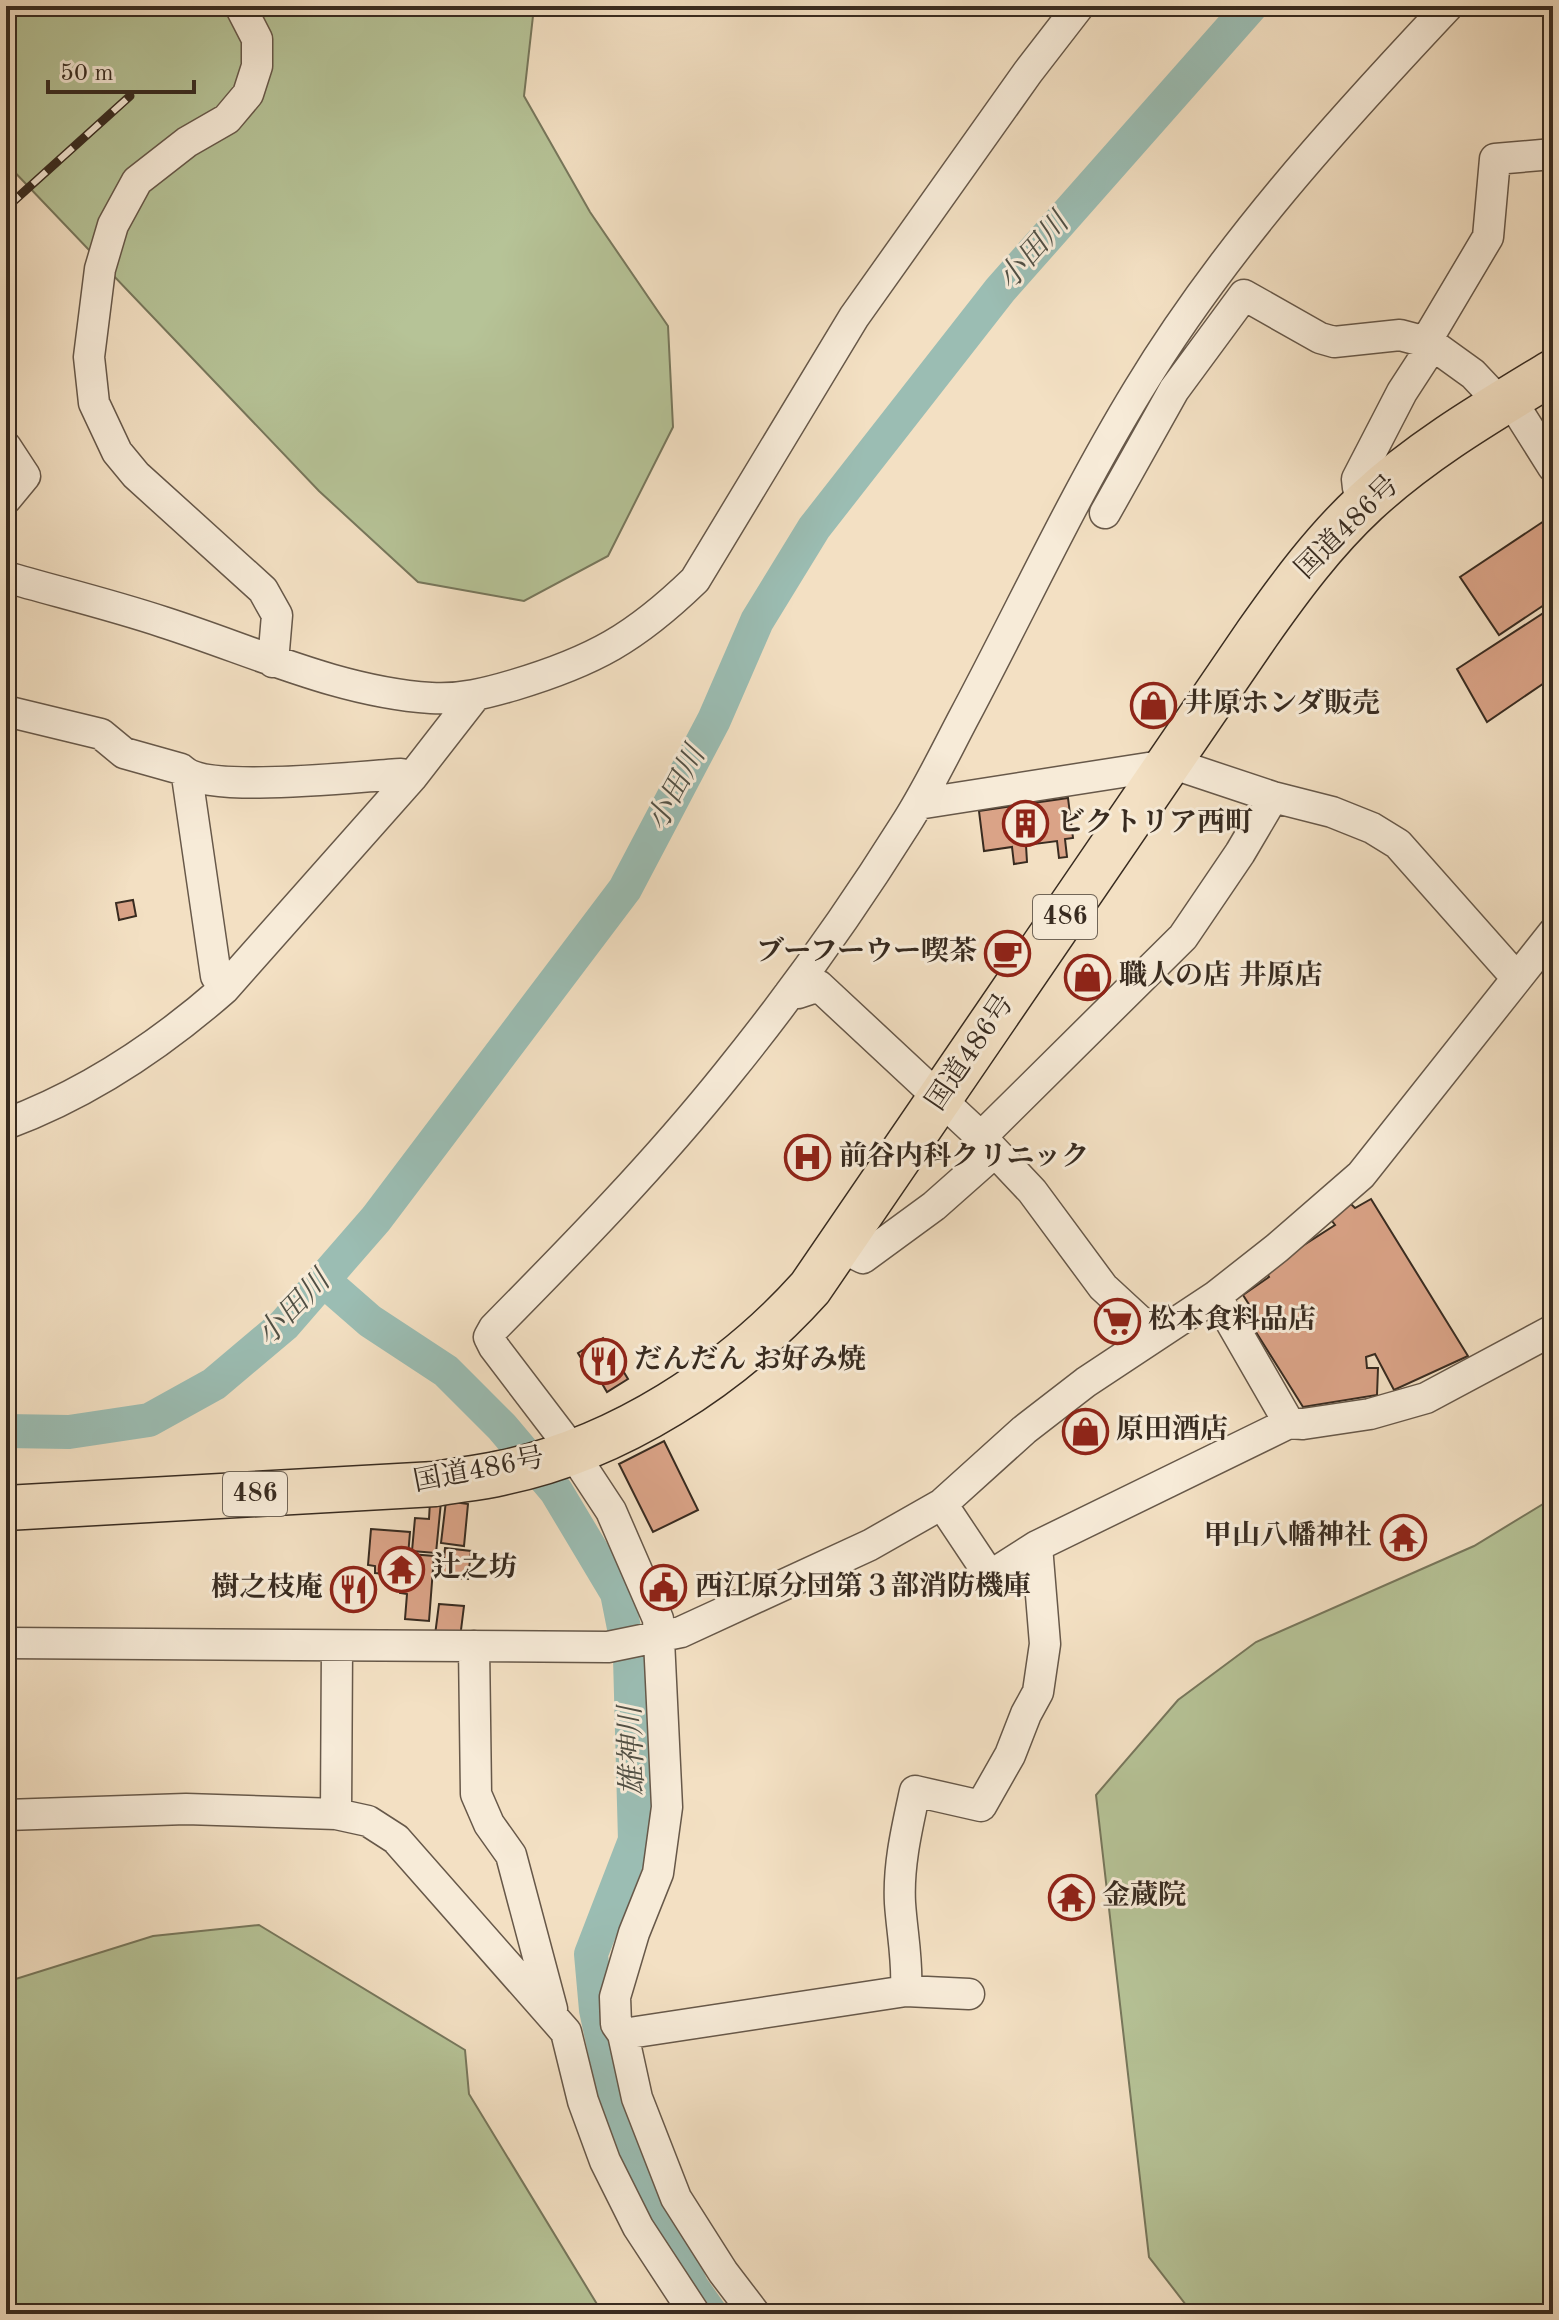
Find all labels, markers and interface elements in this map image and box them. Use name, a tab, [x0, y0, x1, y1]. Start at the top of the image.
scale bar	[48, 44, 194, 94]
text: 50 m	[60, 62, 114, 86]
water label: 小田川	[992, 205, 1077, 296]
street label: 国道486号	[1289, 469, 1405, 585]
shop icon: 井原ホンダ販売	[1130, 681, 1178, 729]
place label: 井原ホンダ販売	[1185, 688, 1380, 719]
water label: 小田川	[641, 739, 713, 836]
building icon: ビクトリア西町	[1002, 800, 1050, 848]
place label: ビクトリア西町	[1057, 807, 1253, 838]
road number: 486	[1033, 895, 1097, 939]
cafe icon: ブーフーウー喫茶	[984, 929, 1032, 977]
place label: ブーフーウー喫茶	[756, 936, 977, 967]
shop icon: 職人の店 井原店	[1064, 953, 1112, 1001]
place label: 職人の店 井原店	[1119, 960, 1323, 991]
street label: 国道486号	[920, 988, 1020, 1116]
hospital icon: 前谷内科クリニック	[784, 1134, 832, 1182]
place label: 前谷内科クリニック	[839, 1140, 1089, 1172]
water label: 小田川	[251, 1263, 338, 1352]
supermarket icon: 松本食料品店	[1093, 1297, 1141, 1345]
place label: 松本食料品店	[1148, 1304, 1316, 1335]
restaurant icon: だんだん お好み焼	[579, 1337, 627, 1385]
place label: だんだん お好み焼	[634, 1344, 866, 1375]
shop icon: 原田酒店	[1061, 1407, 1109, 1455]
place label: 原田酒店	[1116, 1414, 1228, 1445]
street label: 国道486号	[411, 1442, 547, 1497]
road number: 486	[223, 1472, 287, 1516]
temple icon: 甲山八幡神社	[1379, 1513, 1427, 1561]
place label: 甲山八幡神社	[1204, 1520, 1372, 1551]
temple icon: 辻之坊	[378, 1545, 426, 1593]
place label: 辻之坊	[433, 1551, 517, 1583]
public building icon: 西江原分団第３部消防機庫	[640, 1564, 688, 1612]
restaurant icon: 樹之枝庵	[330, 1565, 378, 1613]
place label: 西江原分団第３部消防機庫	[695, 1570, 1031, 1602]
place label: 樹之枝庵	[211, 1572, 323, 1603]
water label: 雄神川	[613, 1703, 650, 1797]
temple icon: 金蔵院	[1047, 1873, 1095, 1921]
place label: 金蔵院	[1102, 1880, 1186, 1911]

